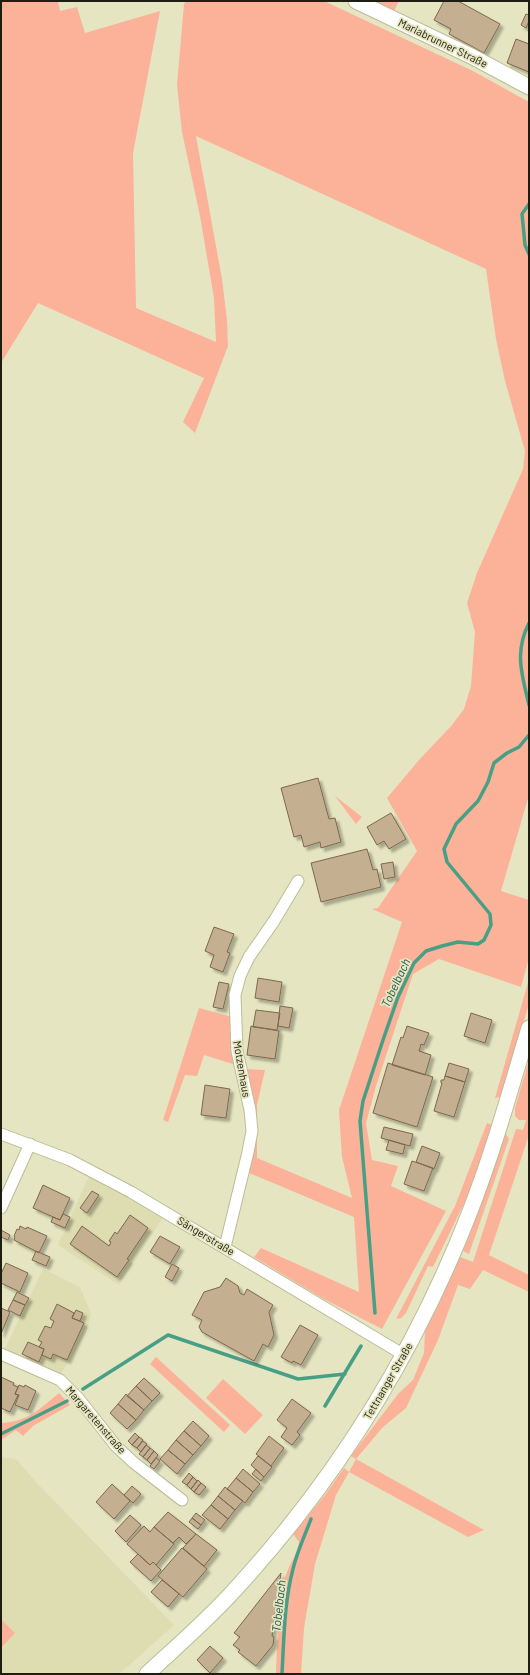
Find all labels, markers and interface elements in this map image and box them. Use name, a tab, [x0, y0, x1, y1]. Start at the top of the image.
street label: Mariabrunner Straße	[396, 15, 490, 70]
water label: Tobelbach	[378, 956, 412, 1009]
street label: Motzenhaus	[231, 1040, 254, 1098]
street label: Sängerstraße	[175, 1213, 237, 1258]
street label: Tettnanger Straße	[360, 1340, 415, 1422]
street label: Margaretenstraße	[64, 1383, 129, 1456]
water label: Tobelbach	[268, 1579, 288, 1633]

